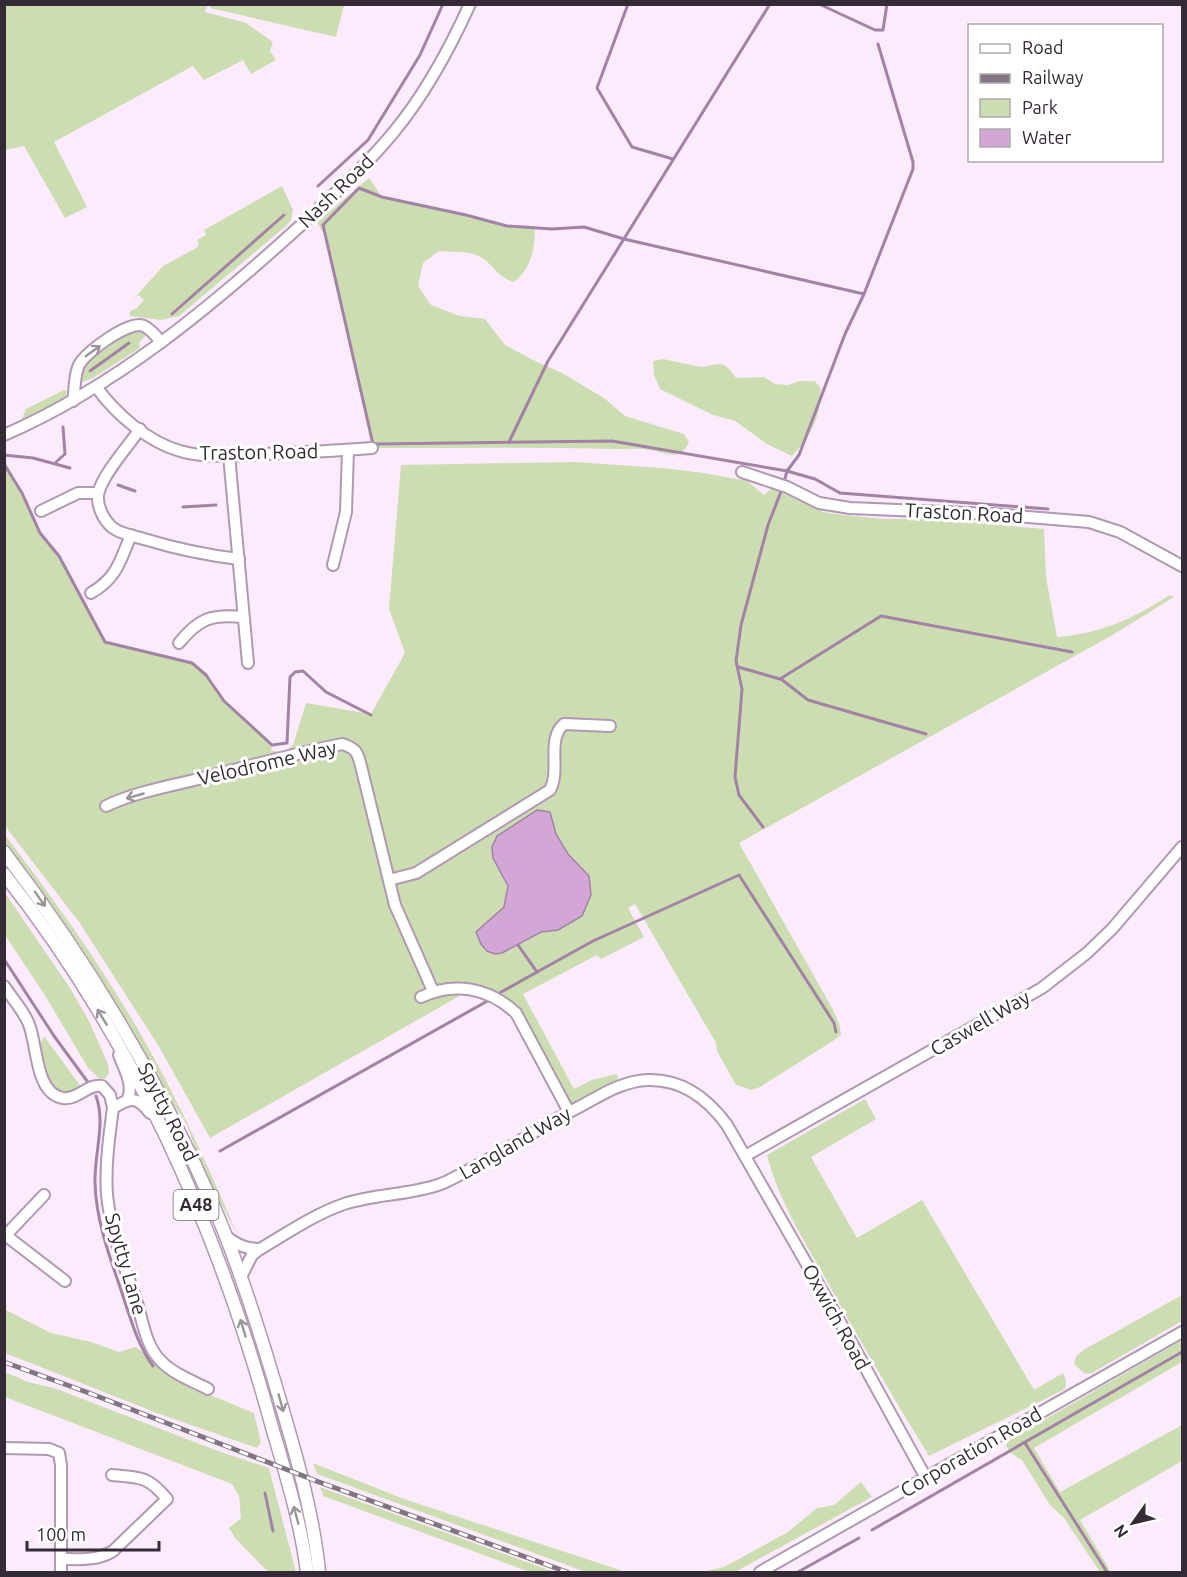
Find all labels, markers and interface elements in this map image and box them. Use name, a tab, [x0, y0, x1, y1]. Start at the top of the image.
legend	[968, 24, 1163, 162]
text: Road	[1022, 37, 1064, 57]
text: Railway	[1022, 67, 1084, 87]
text: Park	[1022, 97, 1058, 117]
text: Water	[1022, 127, 1072, 147]
street label: Nash Road	[293, 149, 378, 232]
one-way arrow	[85, 345, 101, 357]
street label: Traston Road	[200, 439, 318, 464]
street label: Traston Road	[904, 498, 1024, 527]
street label: Velodrome Way	[195, 735, 339, 790]
one-way arrow	[126, 791, 145, 802]
one-way arrow	[34, 890, 46, 907]
street label: Caswell Way	[926, 985, 1034, 1060]
one-way arrow	[95, 1009, 107, 1026]
street label: Spytty Road	[134, 1059, 203, 1165]
street label: Langland Way	[455, 1101, 575, 1184]
road number: A48	[174, 1190, 218, 1220]
street label: Spytty Lane	[101, 1210, 152, 1317]
street label: Oxwich Road	[798, 1260, 875, 1374]
one-way arrow	[237, 1319, 248, 1338]
one-way arrow	[276, 1393, 287, 1412]
street label: Corporation Road	[896, 1402, 1045, 1501]
north arrow	[1103, 1493, 1163, 1553]
one-way arrow	[290, 1506, 302, 1525]
scale bar	[27, 1514, 159, 1552]
text: N	[1110, 1521, 1131, 1541]
text: 100 m	[36, 1524, 86, 1544]

